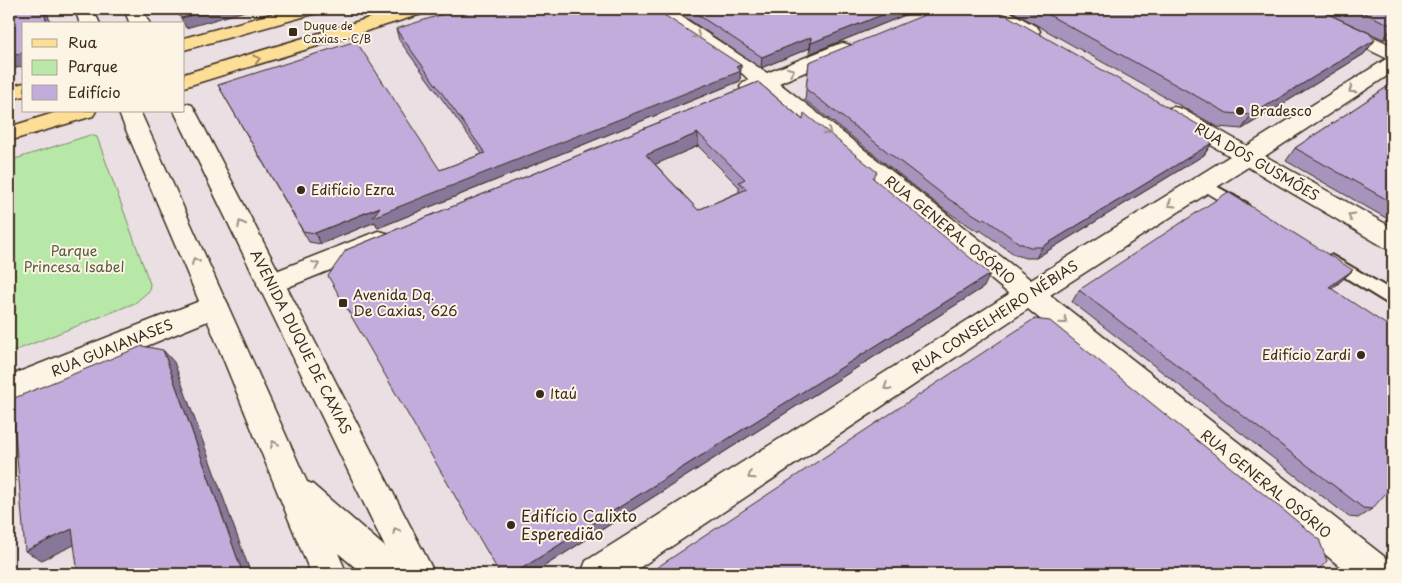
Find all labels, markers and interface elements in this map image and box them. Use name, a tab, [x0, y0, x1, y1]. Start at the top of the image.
place label: Duque de Caxias - C/B	[303, 17, 371, 47]
legend	[22, 22, 185, 112]
marker: Duque de Caxias - C/B	[287, 26, 299, 38]
one-way arrow	[692, 29, 701, 39]
text: Rua	[68, 30, 97, 53]
text: Parque	[68, 54, 118, 77]
one-way arrow	[253, 54, 261, 64]
one-way arrow	[786, 67, 794, 77]
text: Edifício	[68, 80, 121, 103]
one-way arrow	[1349, 83, 1358, 93]
place label: Bradesco	[1250, 100, 1312, 121]
marker: Bradesco	[1234, 105, 1246, 117]
street label: RUA DOS GUSMÕES	[1191, 117, 1323, 206]
one-way arrow	[822, 127, 831, 135]
street label: RUA GENERAL OSÓRIO	[880, 170, 1020, 289]
place label: Edifício Ezra	[311, 179, 395, 200]
marker: Edifício Ezra	[295, 184, 307, 196]
one-way arrow	[1167, 198, 1176, 207]
one-way arrow	[1347, 212, 1356, 222]
one-way arrow	[237, 221, 247, 230]
park label: Parque Princesa Isabel	[24, 240, 124, 277]
street label: AVENIDA DUQUE DE CAXIAS	[246, 246, 357, 438]
street label: RUA CONSELHEIRO NÉBIAS	[907, 255, 1082, 378]
one-way arrow	[191, 257, 202, 266]
one-way arrow	[311, 261, 320, 272]
place label: Avenida Dq. De Caxias, 626	[353, 284, 457, 321]
marker: Avenida Dq. De Caxias, 626	[337, 297, 349, 309]
street label: RUA GUAIANASES	[48, 313, 176, 382]
one-way arrow	[1058, 316, 1067, 324]
place label: Edifício Zardi	[1262, 344, 1351, 365]
marker: Edifício Zardi	[1355, 349, 1367, 361]
one-way arrow	[883, 381, 893, 390]
place label: Itaú	[550, 383, 577, 404]
marker: Itaú	[534, 388, 546, 400]
street label: RUA GENERAL OSÓRIO	[1196, 424, 1336, 543]
one-way arrow	[270, 440, 280, 449]
one-way arrow	[747, 469, 756, 479]
place label: Edifício Calixto Esperedião	[521, 503, 637, 545]
marker: Edifício Calixto Esperedião	[505, 519, 517, 531]
one-way arrow	[392, 527, 402, 536]

